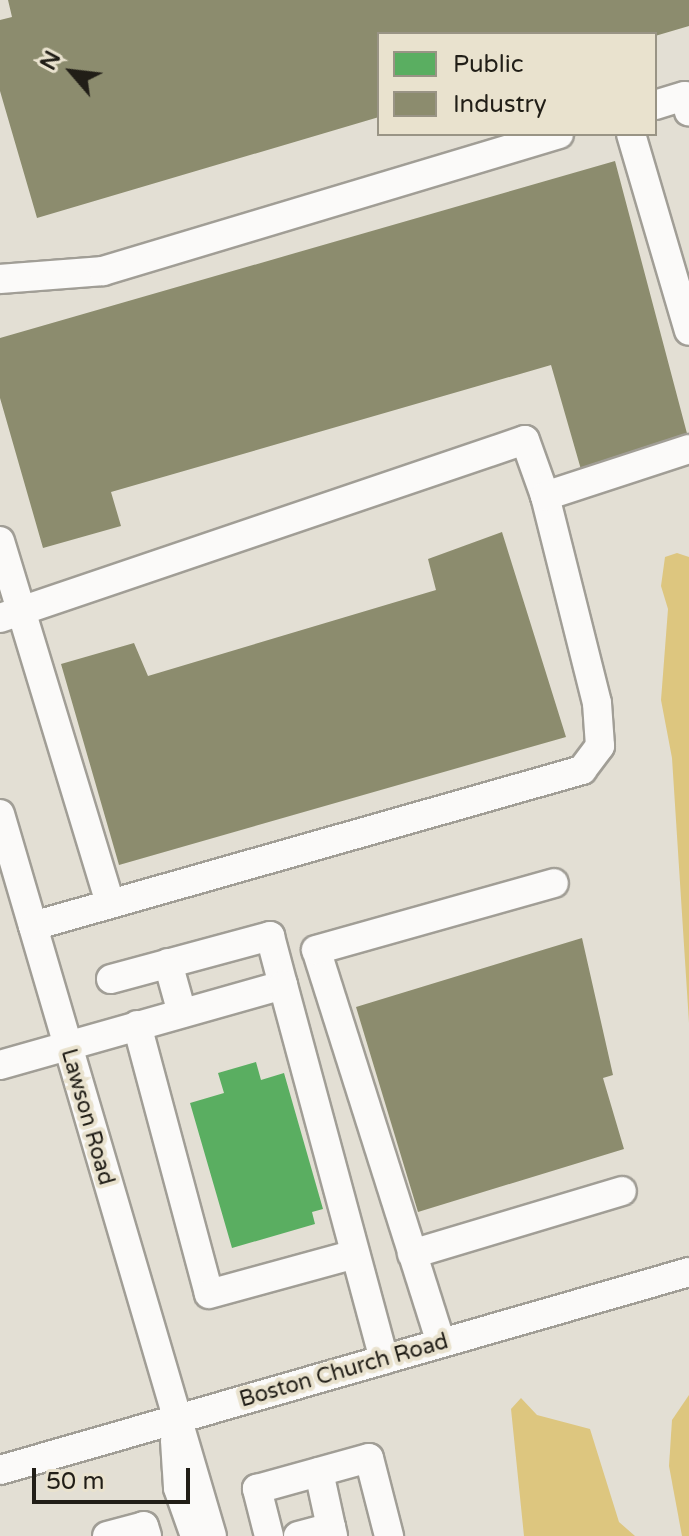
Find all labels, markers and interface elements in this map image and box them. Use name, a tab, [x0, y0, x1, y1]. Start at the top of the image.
north arrow	[32, 32, 112, 112]
legend	[377, 32, 657, 136]
text: N	[35, 47, 66, 75]
text: Public	[453, 50, 523, 79]
text: Industry	[453, 90, 547, 119]
street label: Lawson Road	[55, 1046, 119, 1188]
street label: Boston Church Road	[237, 1329, 451, 1413]
scale bar	[36, 1452, 194, 1502]
text: 50 m	[46, 1467, 104, 1496]

